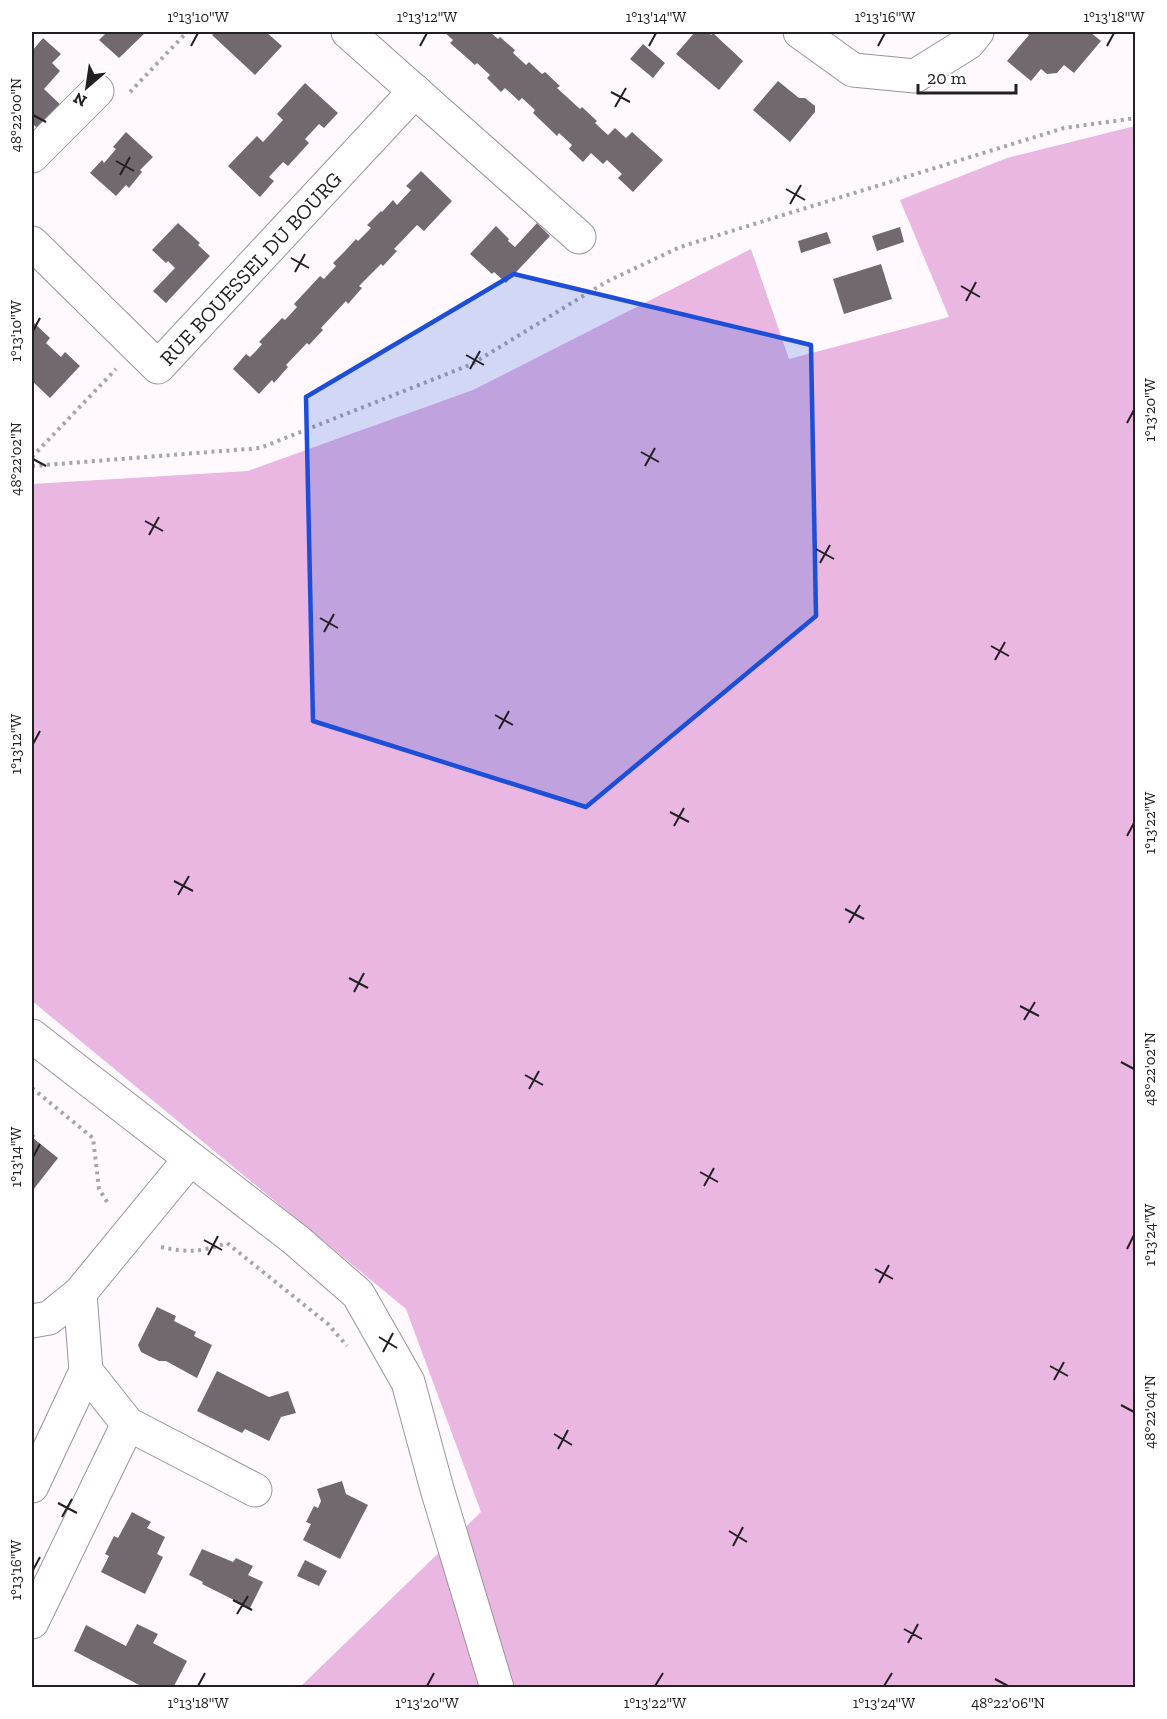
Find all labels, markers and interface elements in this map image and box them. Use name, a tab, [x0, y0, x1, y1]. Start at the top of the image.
text: 1°13'10"W	[167, 8, 229, 26]
text: 1°13'12"W	[397, 8, 457, 26]
text: 1°13'14"W	[626, 8, 686, 26]
text: 1°13'16"W	[855, 8, 915, 26]
text: 1°13'18"W	[1084, 8, 1144, 26]
north arrow	[57, 57, 117, 117]
scale bar	[918, 57, 1016, 95]
text: 20 m	[927, 67, 967, 89]
text: 48°22'00"N	[7, 78, 25, 152]
text: N	[70, 88, 90, 111]
street label: RUE BOUESSEL DU BOURG	[154, 166, 346, 370]
text: 1°13'10"W	[7, 300, 25, 362]
text: 1°13'20"W	[1141, 378, 1159, 442]
text: 48°22'02"N	[7, 422, 25, 496]
text: 1°13'12"W	[7, 714, 25, 774]
text: 1°13'22"W	[1141, 792, 1159, 854]
text: 48°22'02"N	[1141, 1032, 1159, 1106]
text: 1°13'14"W	[7, 1127, 25, 1187]
text: 1°13'24"W	[1141, 1204, 1159, 1266]
text: 48°22'04"N	[1141, 1375, 1159, 1449]
text: 1°13'16"W	[7, 1540, 25, 1600]
text: 1°13'18"W	[168, 1694, 228, 1712]
text: 1°13'20"W	[395, 1694, 459, 1712]
text: 1°13'22"W	[624, 1694, 686, 1712]
text: 1°13'24"W	[853, 1694, 915, 1712]
text: 48°22'06"N	[971, 1694, 1045, 1712]

